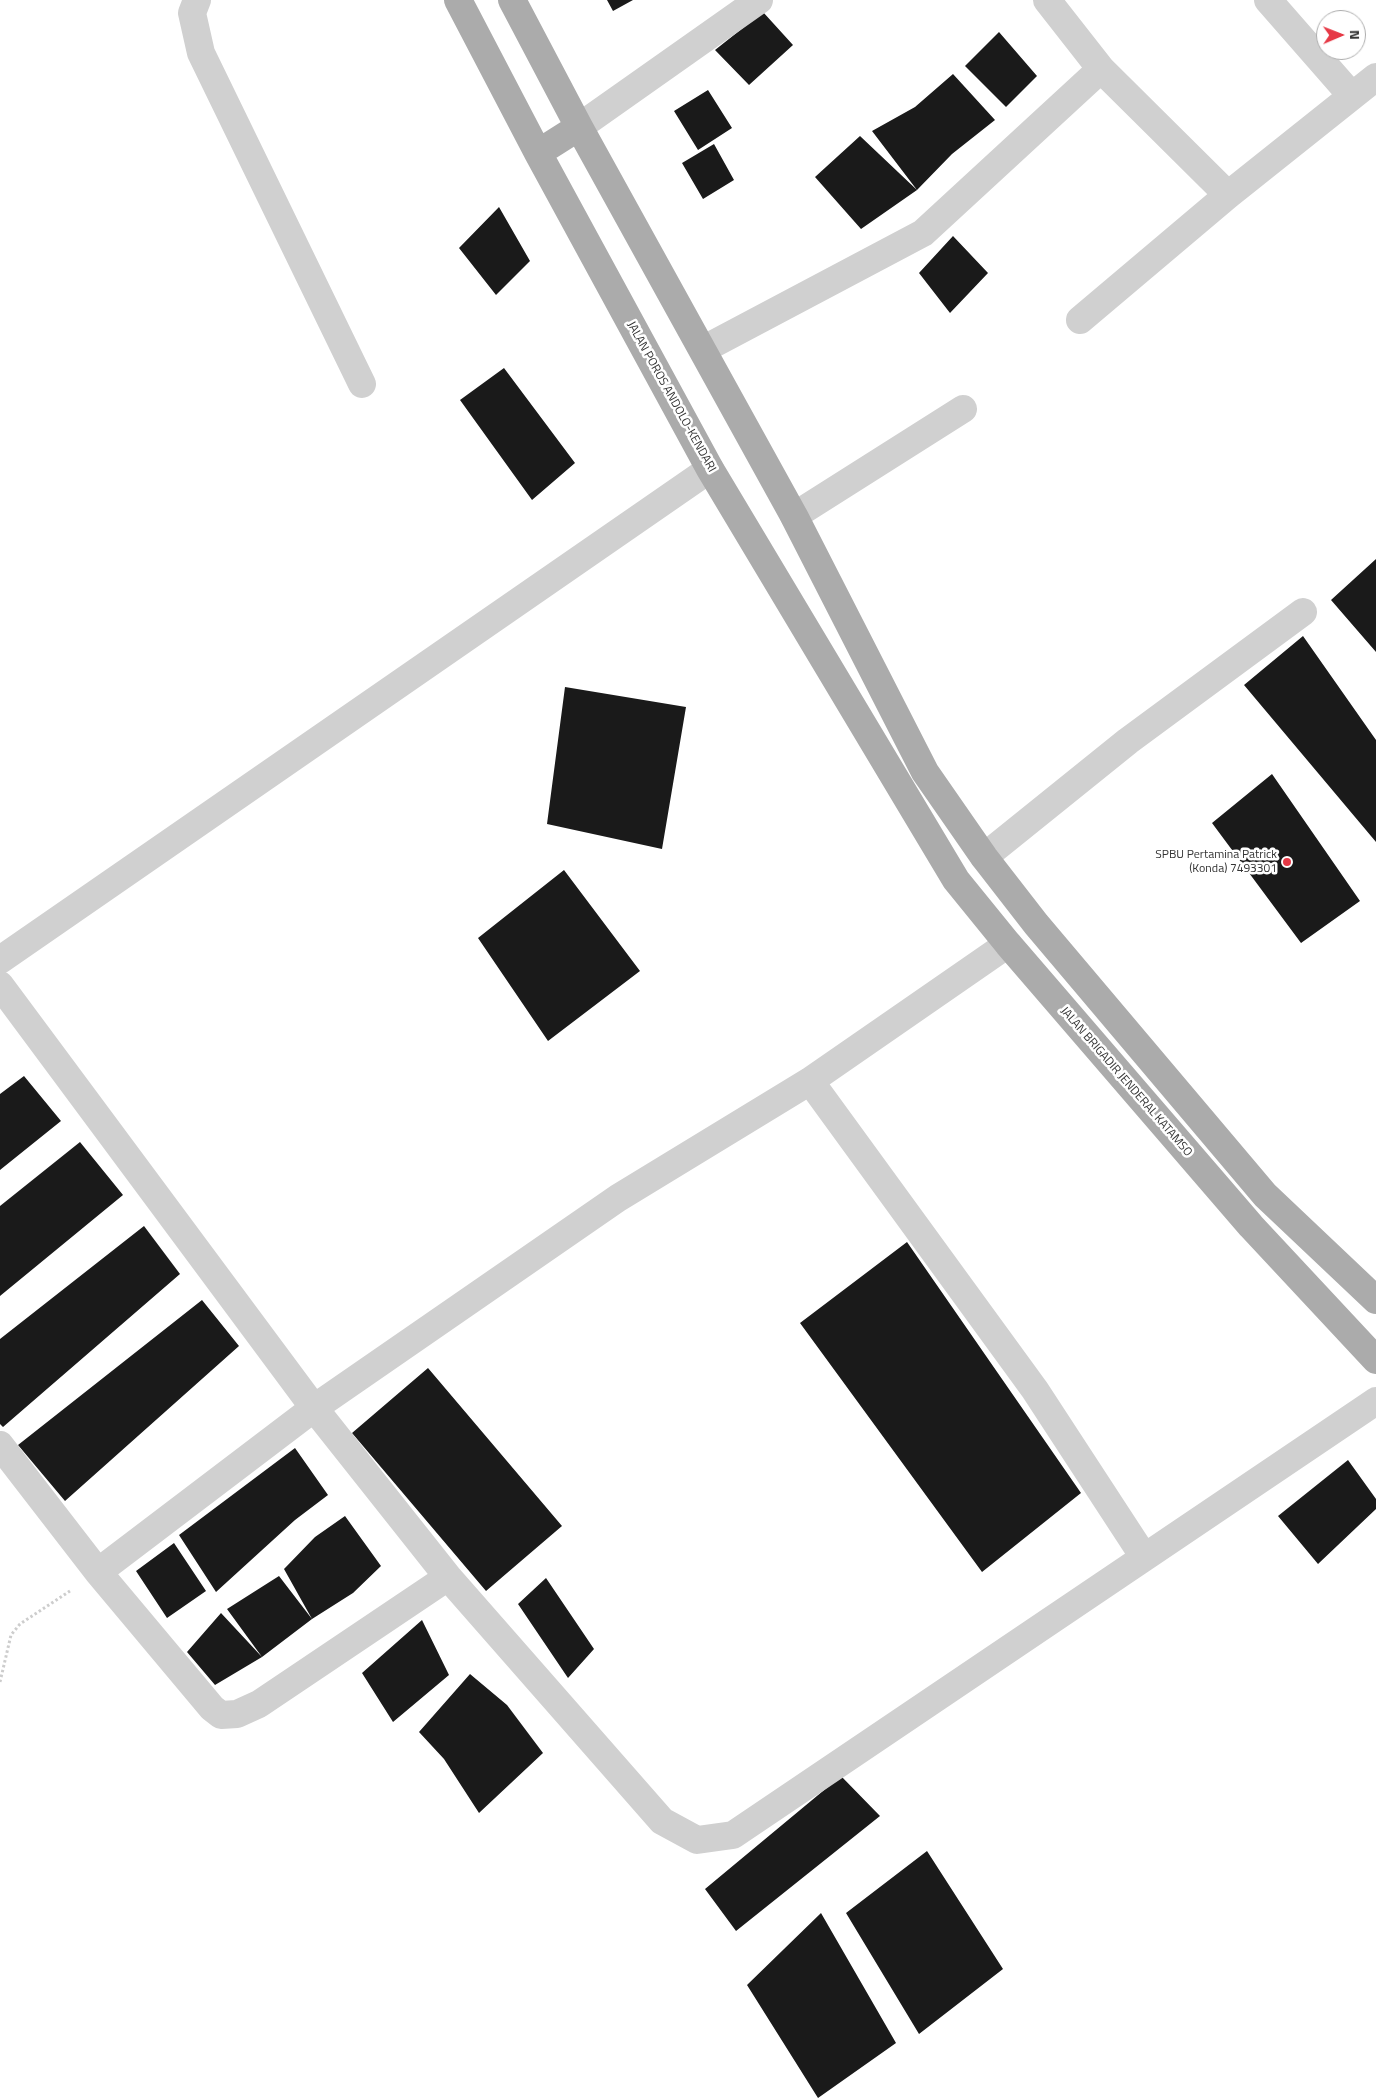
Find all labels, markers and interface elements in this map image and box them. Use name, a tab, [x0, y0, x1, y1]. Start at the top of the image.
north arrow	[1316, 10, 1366, 60]
text: N	[1345, 30, 1366, 40]
street label: JALAN POROS ANDOLO-KENDARI	[623, 319, 719, 475]
place label: SPBU Pertamina Patrick (Konda) 7493301	[1155, 848, 1277, 876]
marker: SPBU Pertamina Patrick (Konda) 7493301	[1281, 856, 1293, 868]
street label: JALAN BRIGADIR JENDERAL KATAMSO	[1057, 1004, 1195, 1160]

